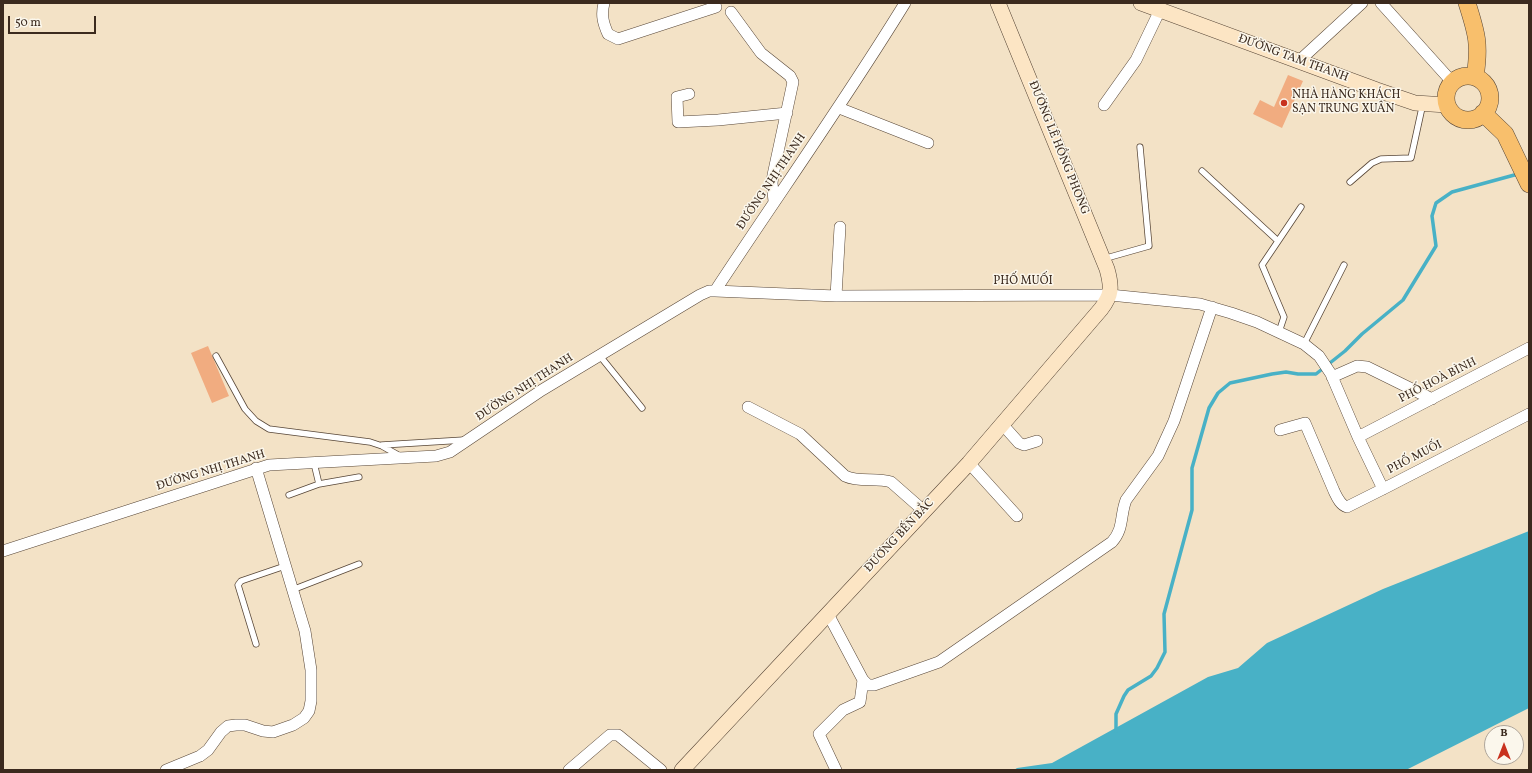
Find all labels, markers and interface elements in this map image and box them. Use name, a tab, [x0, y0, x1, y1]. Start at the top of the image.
scale bar	[10, 8, 98, 34]
text: 50 m	[15, 15, 41, 31]
street label: ĐƯỜNG TAM THANH	[1236, 32, 1350, 86]
street label: ĐƯỜNG LÊ HỒNG PHONG	[1025, 79, 1091, 217]
place label: NHÀ HÀNG KHÁCH SẠN TRUNG XUÂN	[1292, 89, 1401, 117]
marker: NHÀ HÀNG KHÁCH SẠN TRUNG XUÂN	[1279, 98, 1289, 108]
street label: ĐƯỜNG NHỊ THANH	[734, 131, 810, 233]
street label: PHỐ MUỐI	[993, 275, 1053, 289]
street label: ĐƯỜNG NHỊ THANH	[474, 351, 576, 425]
street label: PHỐ HOÀ BÌNH	[1397, 355, 1479, 407]
street label: PHỐ MUỐI	[1385, 438, 1445, 478]
street label: ĐƯỜNG NHỊ THANH	[155, 448, 267, 494]
street label: ĐƯỜNG BẾN BẮC	[862, 496, 938, 576]
north arrow	[1484, 725, 1524, 765]
text: B	[1500, 726, 1508, 741]

